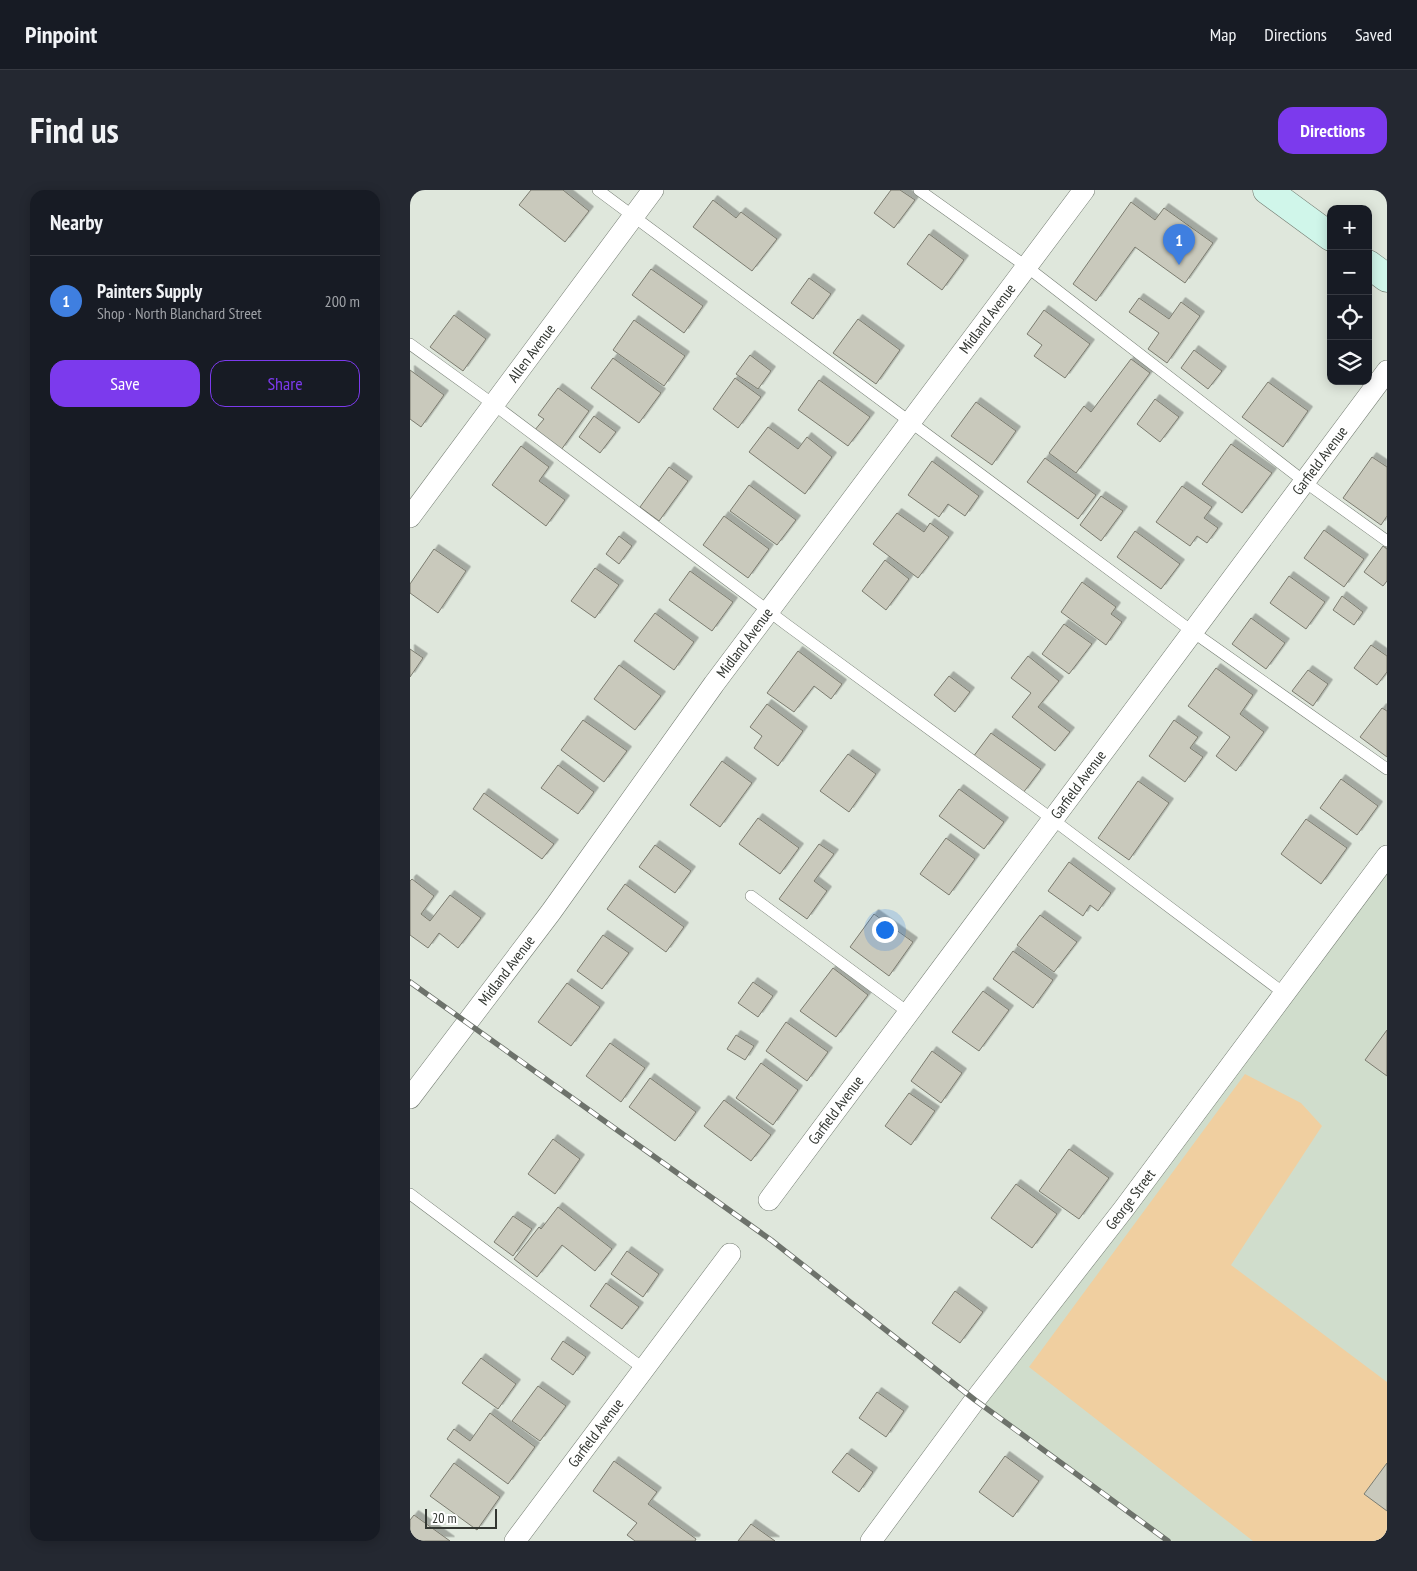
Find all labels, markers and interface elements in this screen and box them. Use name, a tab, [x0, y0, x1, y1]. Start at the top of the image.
text: Pinpoint	[25, 19, 97, 50]
text: Map	[1210, 23, 1236, 46]
text: Directions	[1264, 23, 1327, 46]
text: Saved	[1355, 23, 1392, 46]
text: Find us	[30, 107, 119, 153]
button: Directions	[1278, 107, 1387, 154]
map controls	[1327, 205, 1372, 385]
button: +	[1327, 205, 1372, 250]
text: Nearby	[50, 209, 103, 236]
pin: 1	[1163, 224, 1195, 265]
button: −	[1327, 250, 1372, 295]
text: Painters Supply	[97, 279, 202, 303]
street label: Midland Avenue	[955, 280, 1020, 357]
text: 1	[62, 291, 70, 311]
text: 200 m	[325, 291, 360, 311]
button: locate	[1327, 295, 1372, 340]
text: Shop · North Blanchard Street	[97, 303, 262, 323]
street label: Allen Avenue	[503, 320, 559, 386]
button: layers	[1327, 340, 1372, 385]
button: Save	[50, 360, 200, 407]
button: Share	[210, 360, 360, 407]
street label: Garfield Avenue	[1288, 422, 1351, 499]
street label: Midland Avenue	[712, 604, 777, 681]
street label: Garfield Avenue	[1046, 746, 1110, 823]
your location	[872, 917, 898, 943]
street label: Midland Avenue	[474, 932, 539, 1009]
street label: Garfield Avenue	[804, 1072, 867, 1148]
street label: George Street	[1101, 1165, 1159, 1233]
street label: Garfield Avenue	[564, 1395, 627, 1471]
scale bar	[425, 1506, 498, 1529]
text: 20 m	[432, 1509, 457, 1527]

